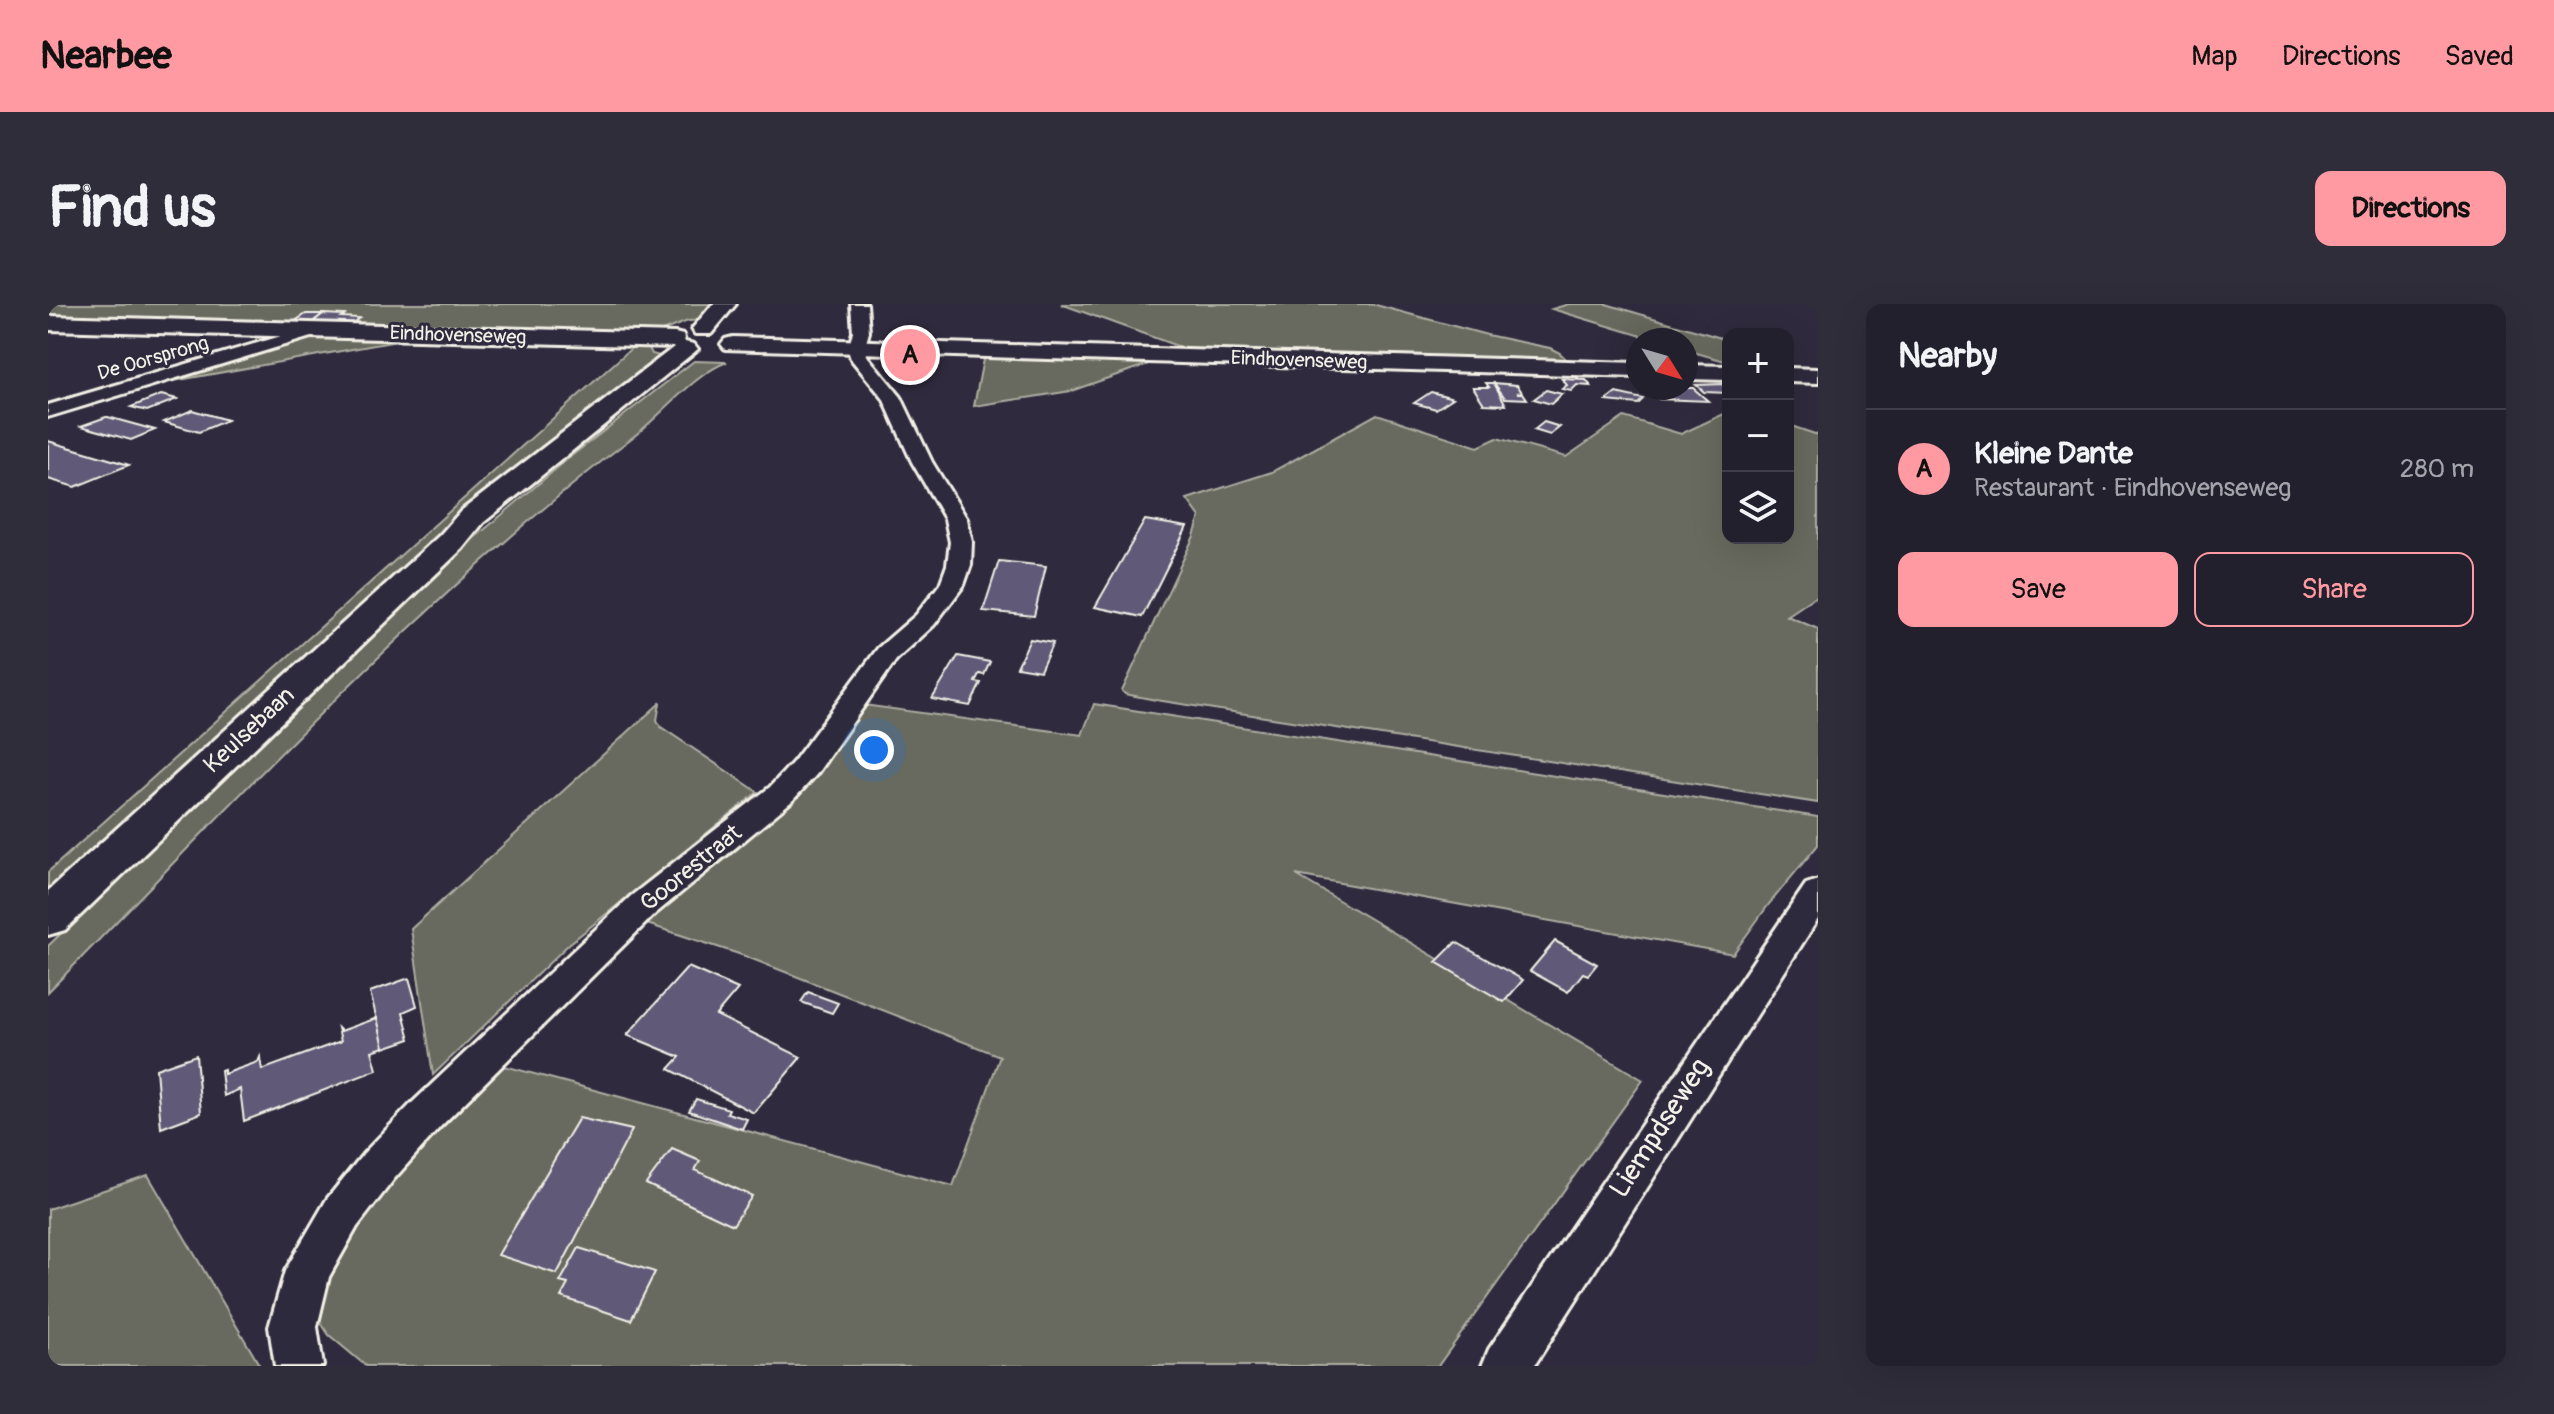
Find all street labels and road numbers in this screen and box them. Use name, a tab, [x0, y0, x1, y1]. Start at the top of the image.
street label: Eindhovenseweg	[389, 320, 527, 350]
street label: De Oorsprong	[95, 330, 211, 386]
street label: Eindhovenseweg	[1230, 345, 1368, 375]
street label: Keulsebaan	[198, 681, 300, 779]
street label: Goorestraat	[635, 818, 748, 918]
street label: Liempdseweg	[1602, 1052, 1718, 1204]

